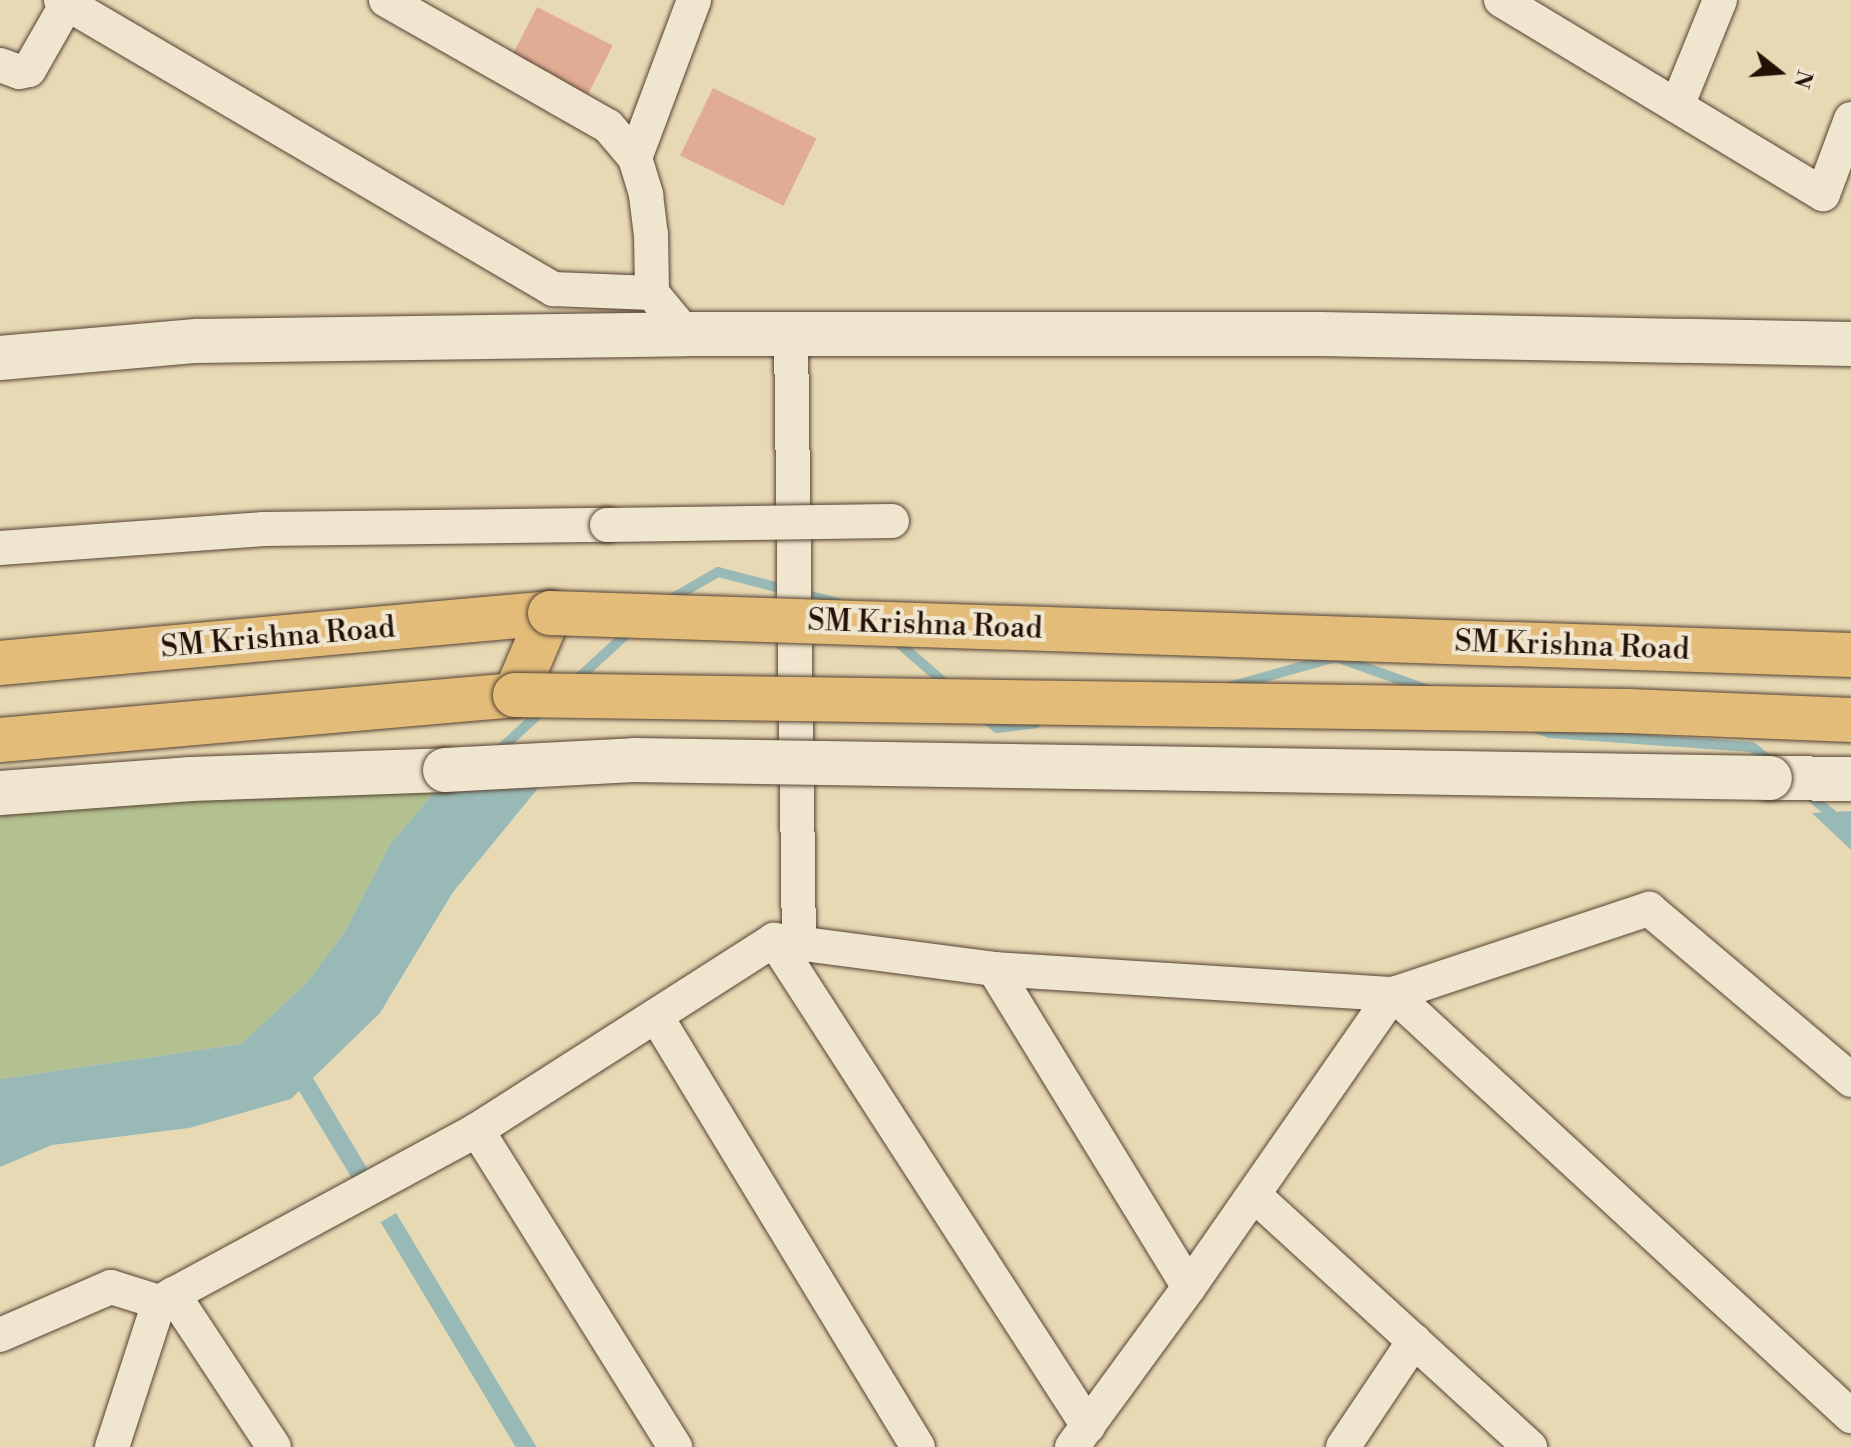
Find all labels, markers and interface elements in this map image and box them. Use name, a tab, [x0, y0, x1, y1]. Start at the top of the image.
north arrow	[1739, 32, 1819, 112]
text: N	[1787, 67, 1818, 91]
street label: SM Krishna Road	[807, 603, 1043, 647]
street label: SM Krishna Road	[159, 610, 397, 666]
street label: SM Krishna Road	[1454, 624, 1690, 668]

